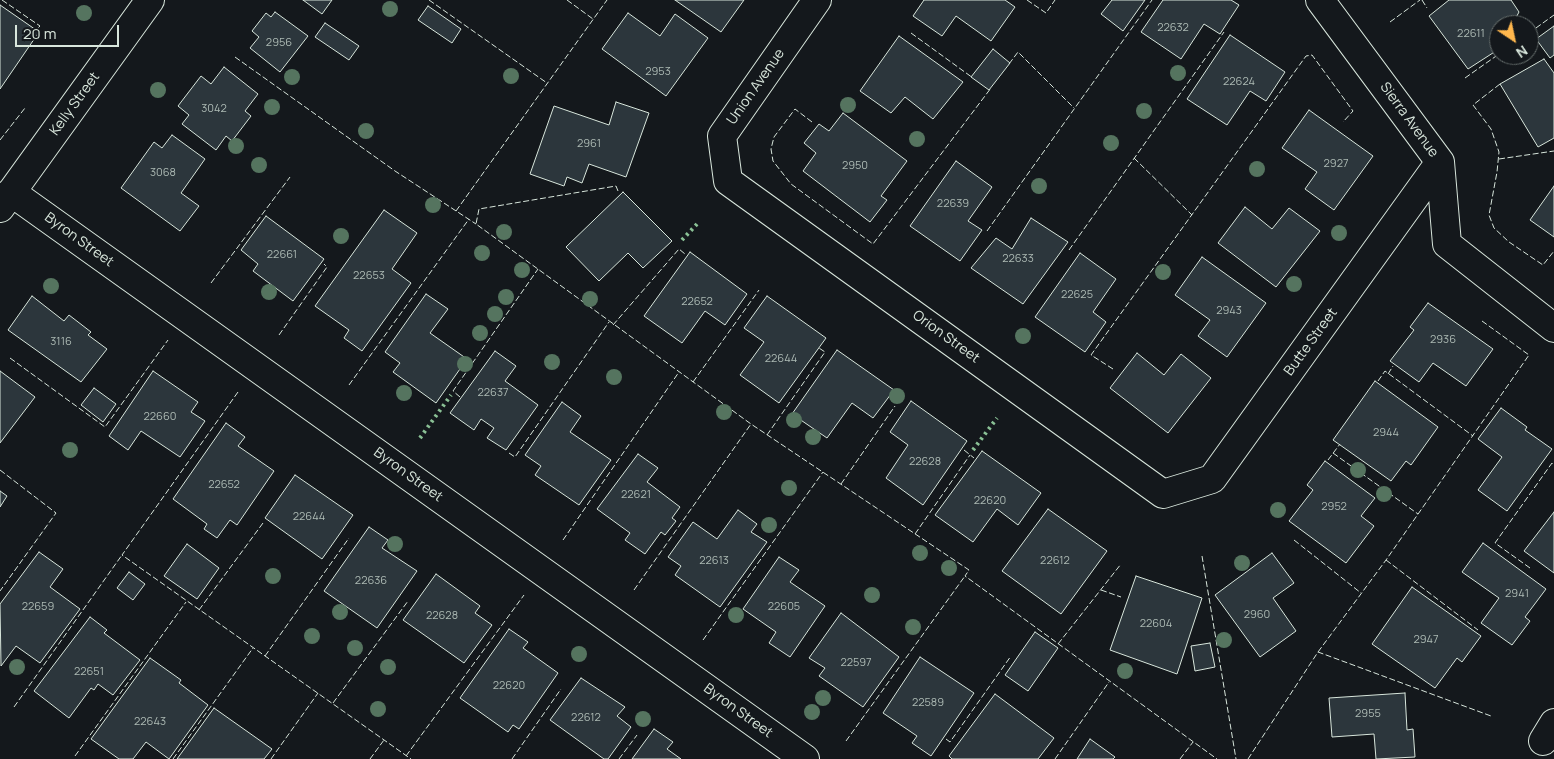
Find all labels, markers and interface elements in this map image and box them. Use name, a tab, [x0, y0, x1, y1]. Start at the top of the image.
scale bar	[18, 15, 121, 47]
north arrow	[1489, 15, 1539, 65]
house number: 22632	[1157, 21, 1189, 35]
text: 20 m	[23, 23, 56, 44]
house number: 22611	[1457, 27, 1485, 41]
house number: 2956	[266, 36, 292, 50]
text: N	[1513, 41, 1532, 63]
street label: Union Avenue	[724, 46, 788, 128]
house number: 2953	[645, 65, 671, 79]
street label: Kelly Street	[47, 69, 103, 139]
house number: 22624	[1223, 75, 1255, 89]
street label: Sierra Avenue	[1376, 79, 1442, 161]
house number: 3042	[201, 102, 227, 116]
house number: 2961	[577, 137, 601, 151]
house number: 2927	[1324, 157, 1348, 171]
house number: 2950	[842, 159, 868, 173]
house number: 3068	[150, 166, 176, 180]
house number: 22639	[937, 197, 969, 211]
street label: Byron Street	[41, 209, 117, 271]
house number: 22661	[267, 248, 297, 262]
house number: 22633	[1002, 252, 1034, 266]
house number: 22653	[353, 269, 385, 283]
house number: 22625	[1061, 288, 1093, 302]
house number: 22652	[681, 295, 713, 309]
house number: 2943	[1216, 304, 1242, 318]
street label: Butte Street	[1281, 305, 1341, 379]
street label: Orion Street	[909, 307, 983, 367]
house number: 2936	[1430, 333, 1456, 347]
house number: 3116	[50, 335, 72, 349]
house number: 22644	[765, 352, 797, 366]
house number: 22637	[478, 386, 508, 400]
house number: 22660	[144, 410, 176, 424]
house number: 2944	[1373, 426, 1399, 440]
street label: Byron Street	[370, 444, 446, 506]
house number: 22628	[909, 455, 941, 469]
house number: 22652	[208, 478, 240, 492]
house number: 22621	[621, 488, 651, 502]
house number: 22620	[974, 494, 1006, 508]
house number: 2952	[1321, 500, 1347, 514]
house number: 22644	[293, 510, 325, 524]
house number: 22613	[699, 554, 729, 568]
house number: 22612	[1040, 554, 1070, 568]
house number: 22636	[355, 574, 387, 588]
house number: 2941	[1505, 587, 1529, 601]
house number: 22659	[22, 600, 54, 614]
house number: 22605	[768, 600, 800, 614]
house number: 2960	[1244, 608, 1270, 622]
house number: 22628	[426, 609, 458, 623]
house number: 22604	[1140, 617, 1172, 631]
house number: 2947	[1413, 633, 1439, 647]
house number: 22597	[840, 656, 872, 670]
house number: 22651	[74, 665, 104, 679]
house number: 22620	[493, 679, 525, 693]
street label: Byron Street	[700, 680, 776, 742]
house number: 22589	[912, 696, 944, 710]
house number: 2955	[1355, 707, 1381, 721]
house number: 22612	[571, 711, 601, 725]
house number: 22643	[134, 715, 166, 729]

